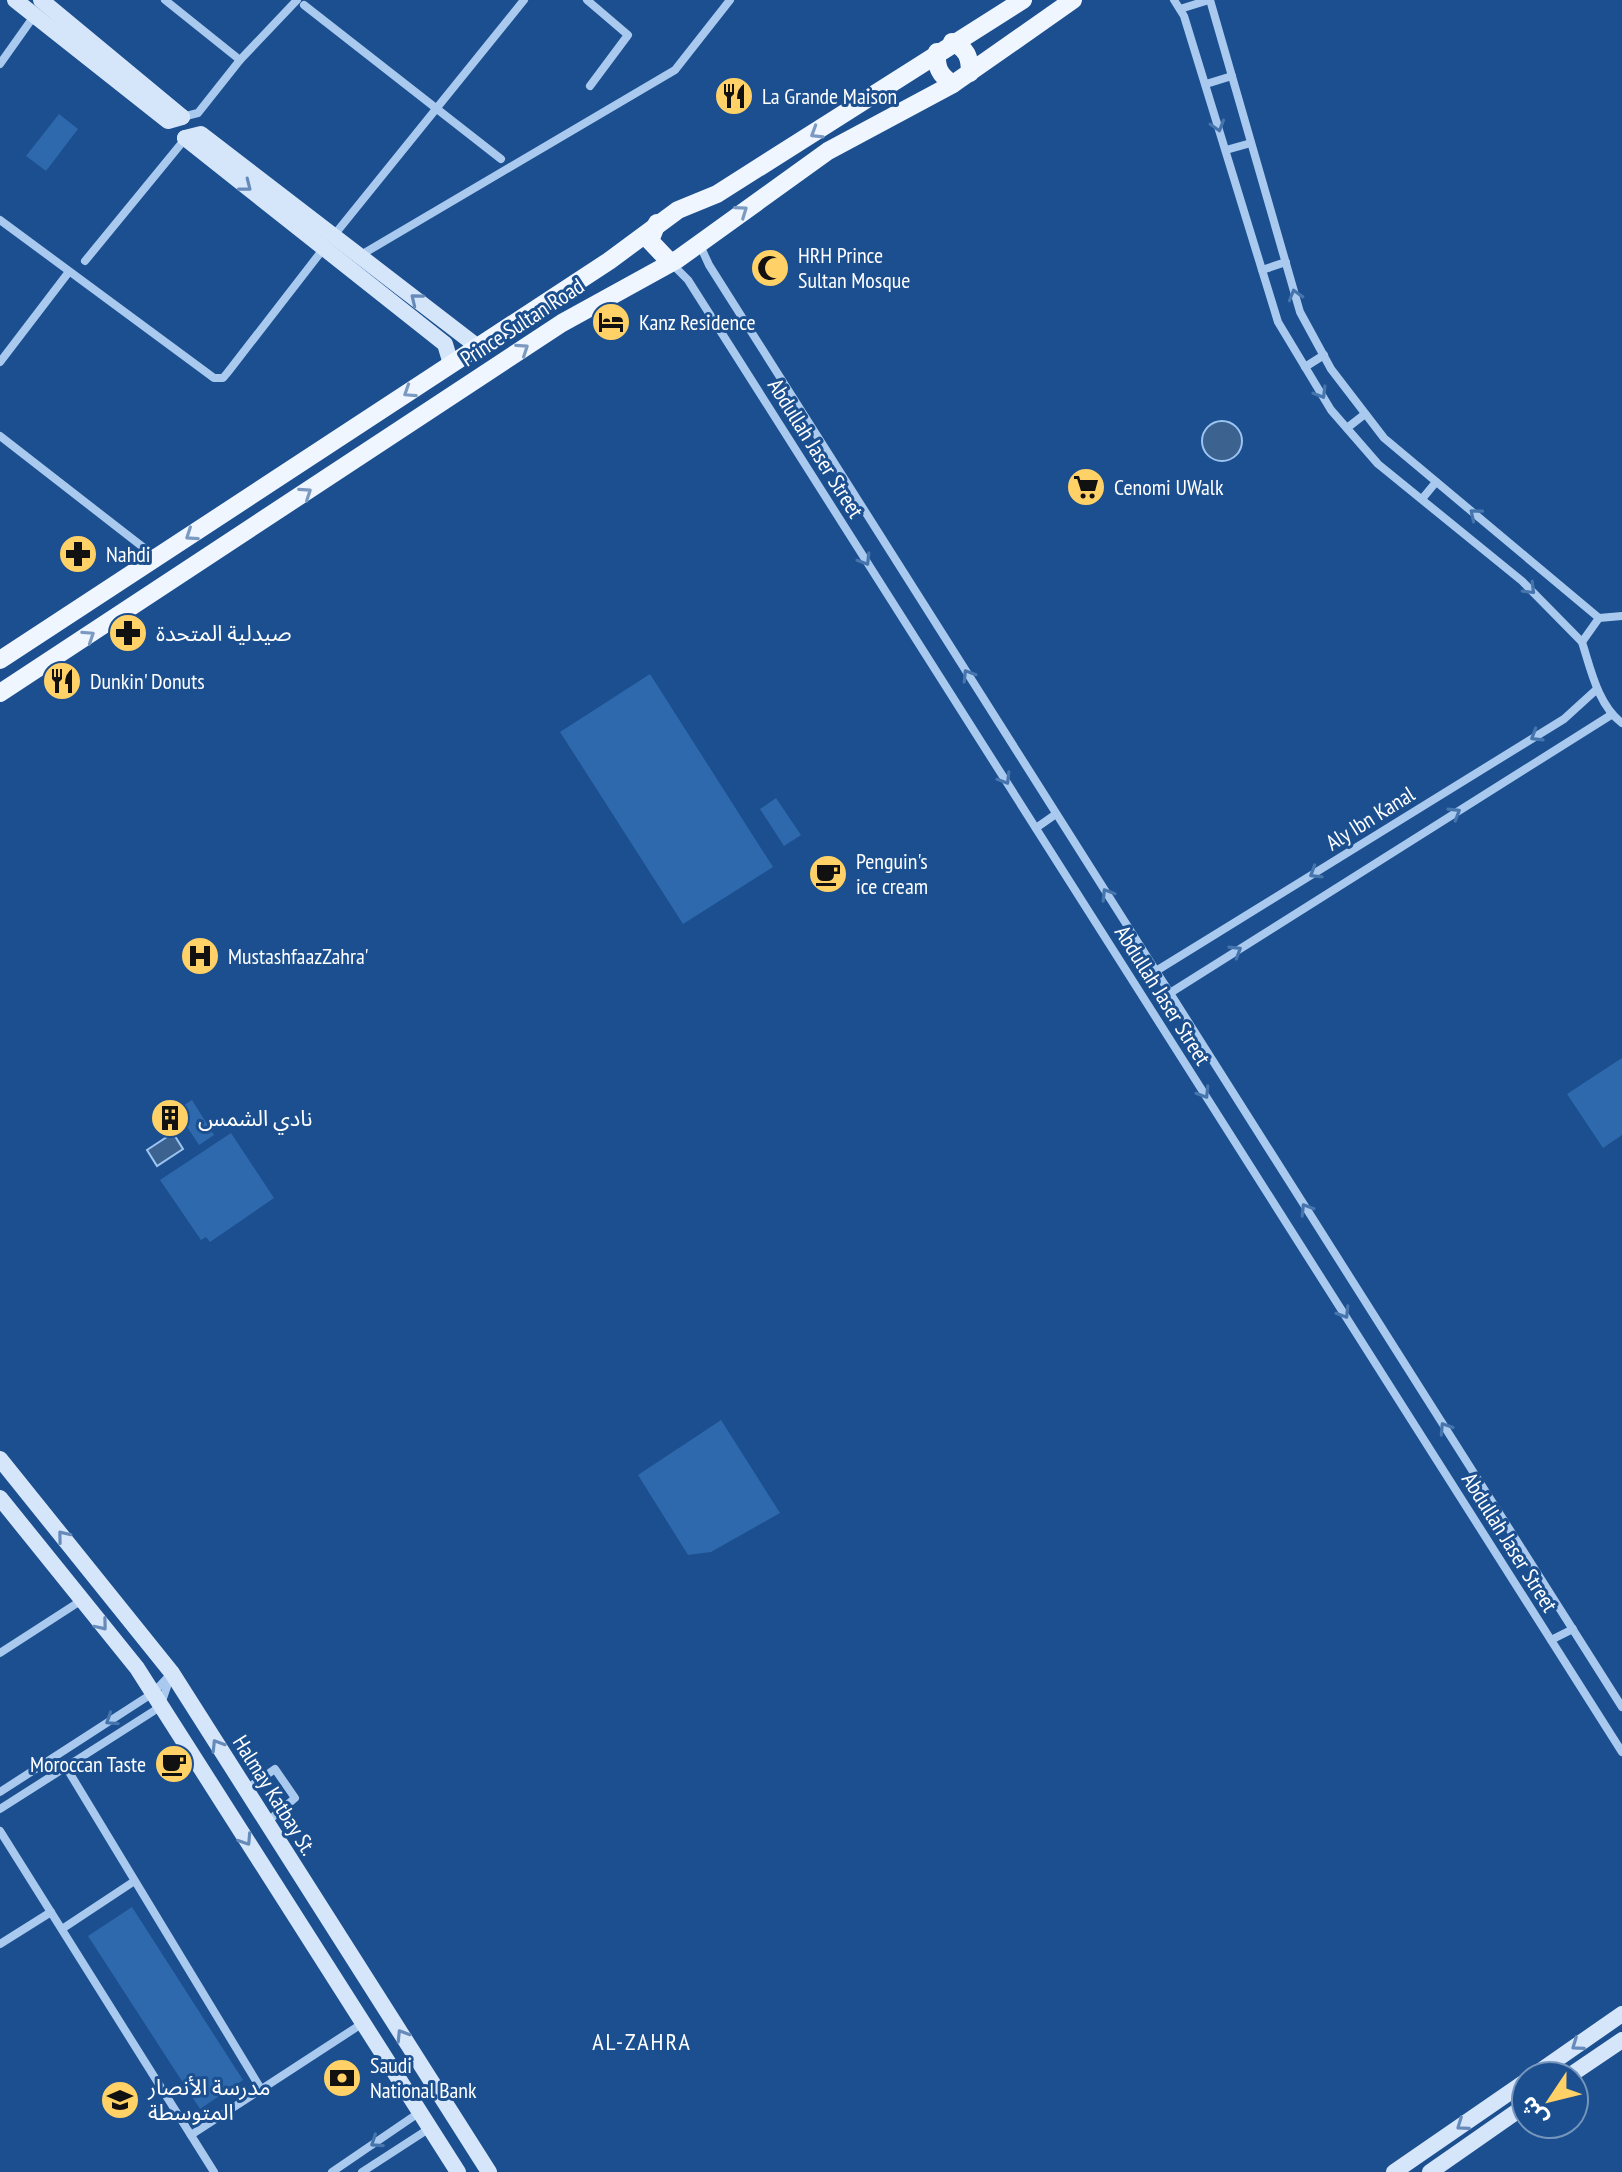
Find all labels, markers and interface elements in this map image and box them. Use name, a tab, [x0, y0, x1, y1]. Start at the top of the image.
restaurant icon: La Grande Maison	[713, 75, 755, 117]
place label: La Grande Maison	[762, 82, 897, 110]
one-way arrow	[1209, 119, 1225, 132]
one-way arrow	[810, 124, 825, 139]
one-way arrow	[237, 177, 252, 191]
one-way arrow	[734, 206, 748, 221]
place label: HRH Prince Sultan Mosque	[798, 241, 910, 294]
mosque icon: HRH Prince Sultan Mosque	[749, 247, 791, 289]
street label: Prince Sultan Road	[455, 272, 589, 372]
one-way arrow	[1288, 288, 1304, 302]
one-way arrow	[411, 294, 426, 309]
hotel icon: Kanz Residence	[590, 301, 632, 343]
place label: Kanz Residence	[639, 308, 756, 336]
one-way arrow	[514, 344, 528, 359]
street label: Abdullah Jaser Street	[762, 373, 870, 523]
one-way arrow	[403, 383, 417, 398]
one-way arrow	[1311, 384, 1327, 399]
supermarket icon: Cenomi UWalk	[1065, 466, 1107, 508]
place label: Cenomi UWalk	[1114, 473, 1224, 501]
one-way arrow	[297, 487, 312, 502]
one-way arrow	[1469, 509, 1484, 524]
one-way arrow	[186, 525, 200, 540]
pharmacy icon: Nahdi	[57, 533, 99, 575]
place label: Nahdi	[106, 540, 151, 568]
one-way arrow	[856, 551, 871, 566]
one-way arrow	[1521, 580, 1535, 594]
pharmacy icon: صيدلية المتحدة	[107, 612, 149, 654]
place label: صيدلية المتحدة	[156, 619, 292, 647]
one-way arrow	[80, 630, 95, 645]
restaurant icon: Dunkin' Donuts	[41, 660, 83, 702]
place label: Dunkin' Donuts	[90, 667, 205, 695]
one-way arrow	[963, 669, 978, 684]
one-way arrow	[1530, 727, 1545, 742]
one-way arrow	[995, 770, 1010, 785]
street label: Aly Ibn Kanal	[1320, 779, 1420, 856]
one-way arrow	[1447, 807, 1461, 822]
place label: Penguin's ice cream	[856, 847, 928, 900]
cafe icon: Penguin's ice cream	[807, 853, 849, 895]
one-way arrow	[1309, 863, 1324, 879]
one-way arrow	[1102, 889, 1117, 903]
street label: Abdullah Jaser Street	[1109, 920, 1217, 1070]
hospital icon: MustashfaazZahra'	[179, 935, 221, 977]
place label: MustashfaazZahra'	[228, 942, 369, 970]
one-way arrow	[1227, 946, 1241, 961]
one-way arrow	[1195, 1085, 1210, 1099]
building icon: نادي الشمس	[149, 1097, 191, 1139]
place label: نادي الشمس	[198, 1104, 313, 1135]
one-way arrow	[1301, 1203, 1316, 1218]
one-way arrow	[1334, 1304, 1349, 1319]
one-way arrow	[1440, 1423, 1455, 1437]
street label: Abdullah Jaser Street	[1456, 1467, 1564, 1617]
one-way arrow	[58, 1531, 73, 1545]
one-way arrow	[92, 1615, 106, 1630]
one-way arrow	[105, 1711, 119, 1726]
street label: Halmay Katbay St.	[227, 1730, 323, 1860]
one-way arrow	[211, 1739, 227, 1754]
cafe icon: Moroccan Taste	[153, 1743, 195, 1785]
place label: Moroccan Taste	[30, 1750, 146, 1778]
one-way arrow	[237, 1831, 252, 1846]
district label: AL-ZAHRA	[592, 2026, 692, 2057]
one-way arrow	[396, 2030, 411, 2044]
one-way arrow	[1572, 2035, 1586, 2050]
place label: Saudi National Bank	[370, 2051, 477, 2104]
bank icon: Saudi National Bank	[321, 2057, 363, 2099]
north arrow	[1510, 2060, 1590, 2140]
place label: مدرسة الأنصار المتوسطة	[147, 2073, 271, 2126]
school or university icon: مدرسة الأنصار المتوسطة	[99, 2079, 141, 2121]
text: ش	[1514, 2091, 1554, 2132]
one-way arrow	[1456, 2115, 1470, 2130]
one-way arrow	[370, 2132, 385, 2147]

